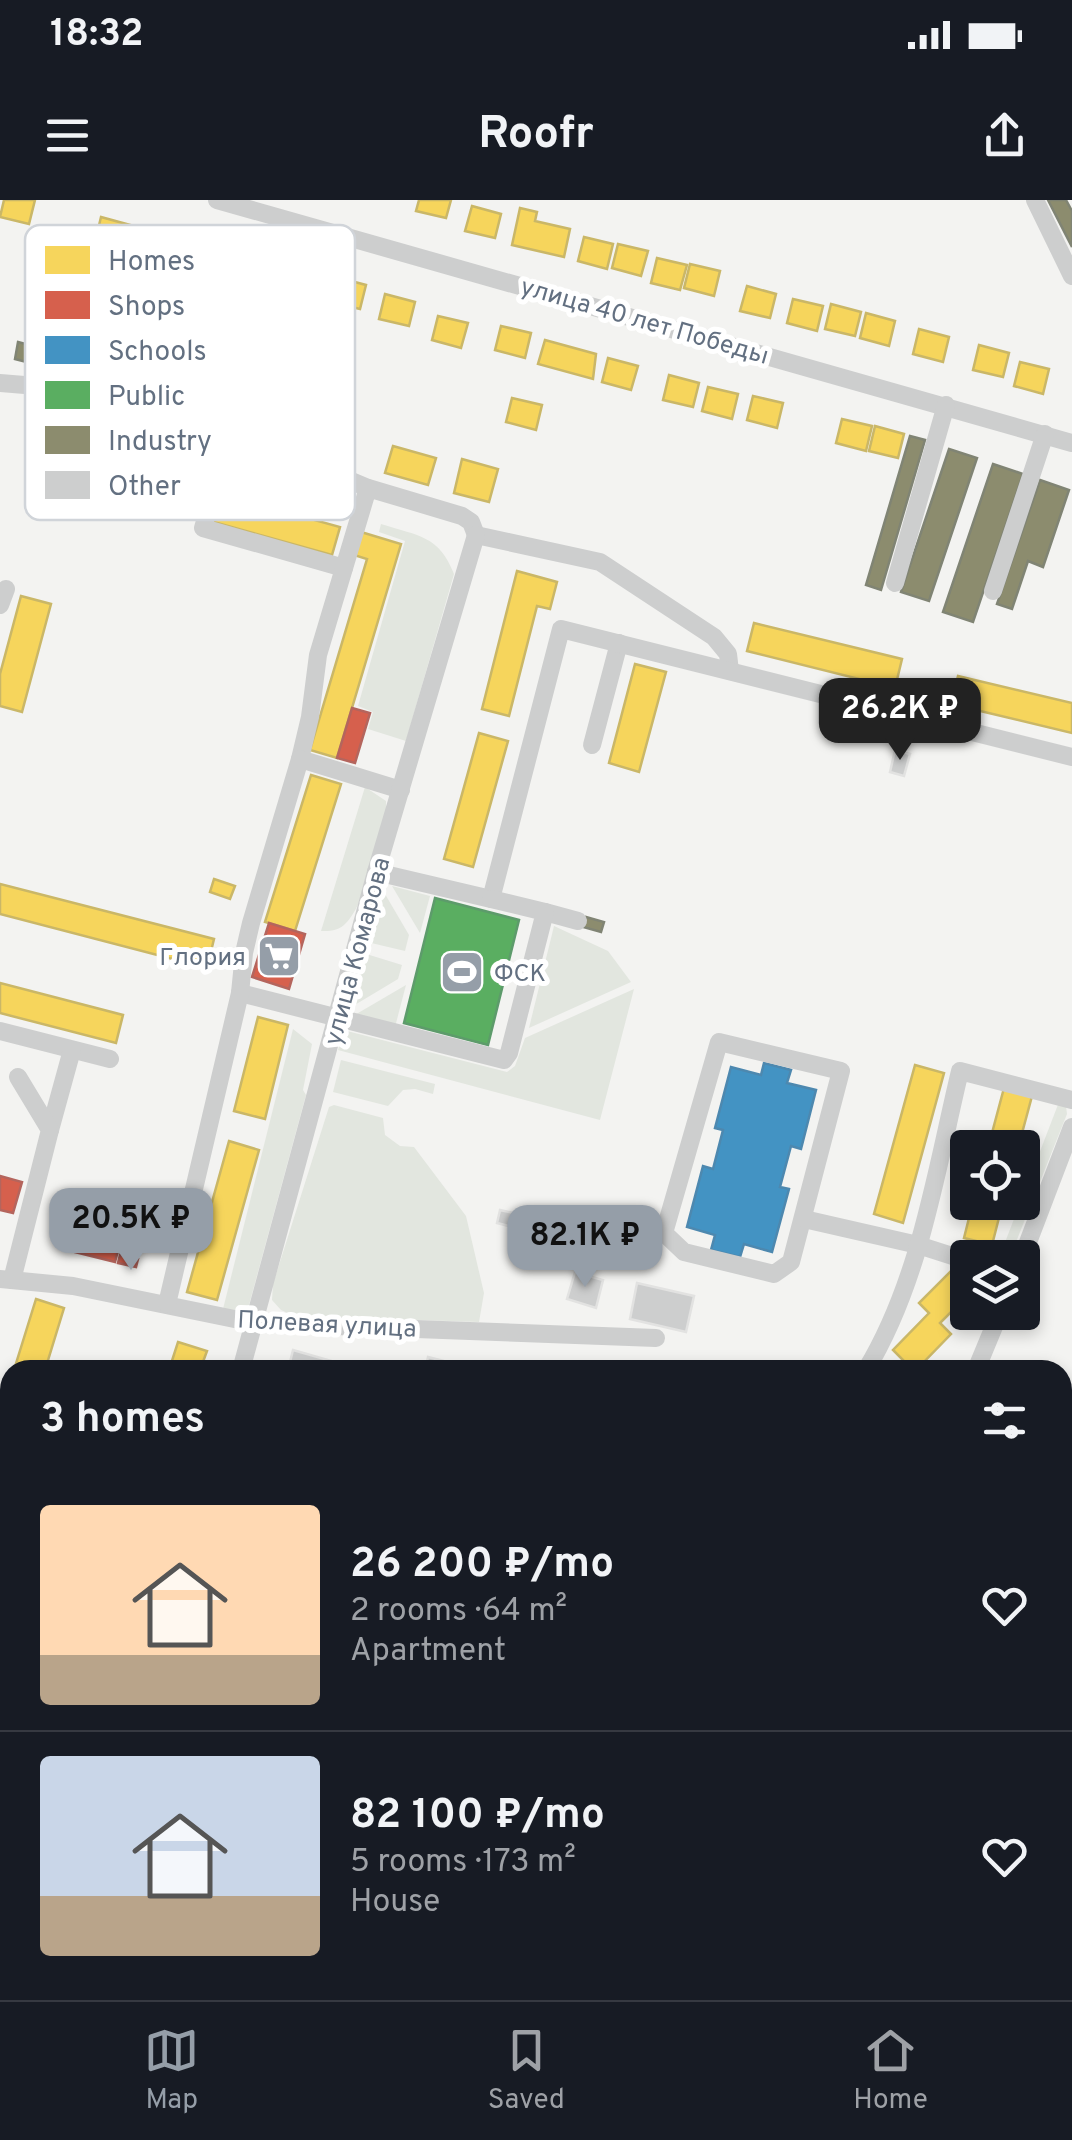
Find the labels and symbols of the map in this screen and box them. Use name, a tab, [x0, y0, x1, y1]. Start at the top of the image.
legend	[25, 225, 355, 520]
text: Homes	[108, 245, 195, 281]
street label: улица 40 лет Победы	[516, 272, 772, 374]
text: Shops	[108, 290, 185, 326]
text: Schools	[108, 335, 207, 371]
text: Public	[108, 380, 185, 416]
text: Industry	[108, 425, 212, 461]
text: Other	[108, 470, 181, 506]
pin: 26.2K ₽	[808, 678, 992, 763]
street label: улица Комарова	[318, 854, 399, 1049]
supermarket icon: Глория	[256, 933, 302, 979]
place label: Глория	[159, 943, 246, 975]
sports icon: ФСК	[439, 949, 485, 995]
place label: ФСК	[494, 959, 546, 991]
pin: 20.5K ₽	[39, 1188, 223, 1273]
pin: 82.1K ₽	[493, 1205, 677, 1290]
street label: Полевая улица	[236, 1305, 417, 1347]

